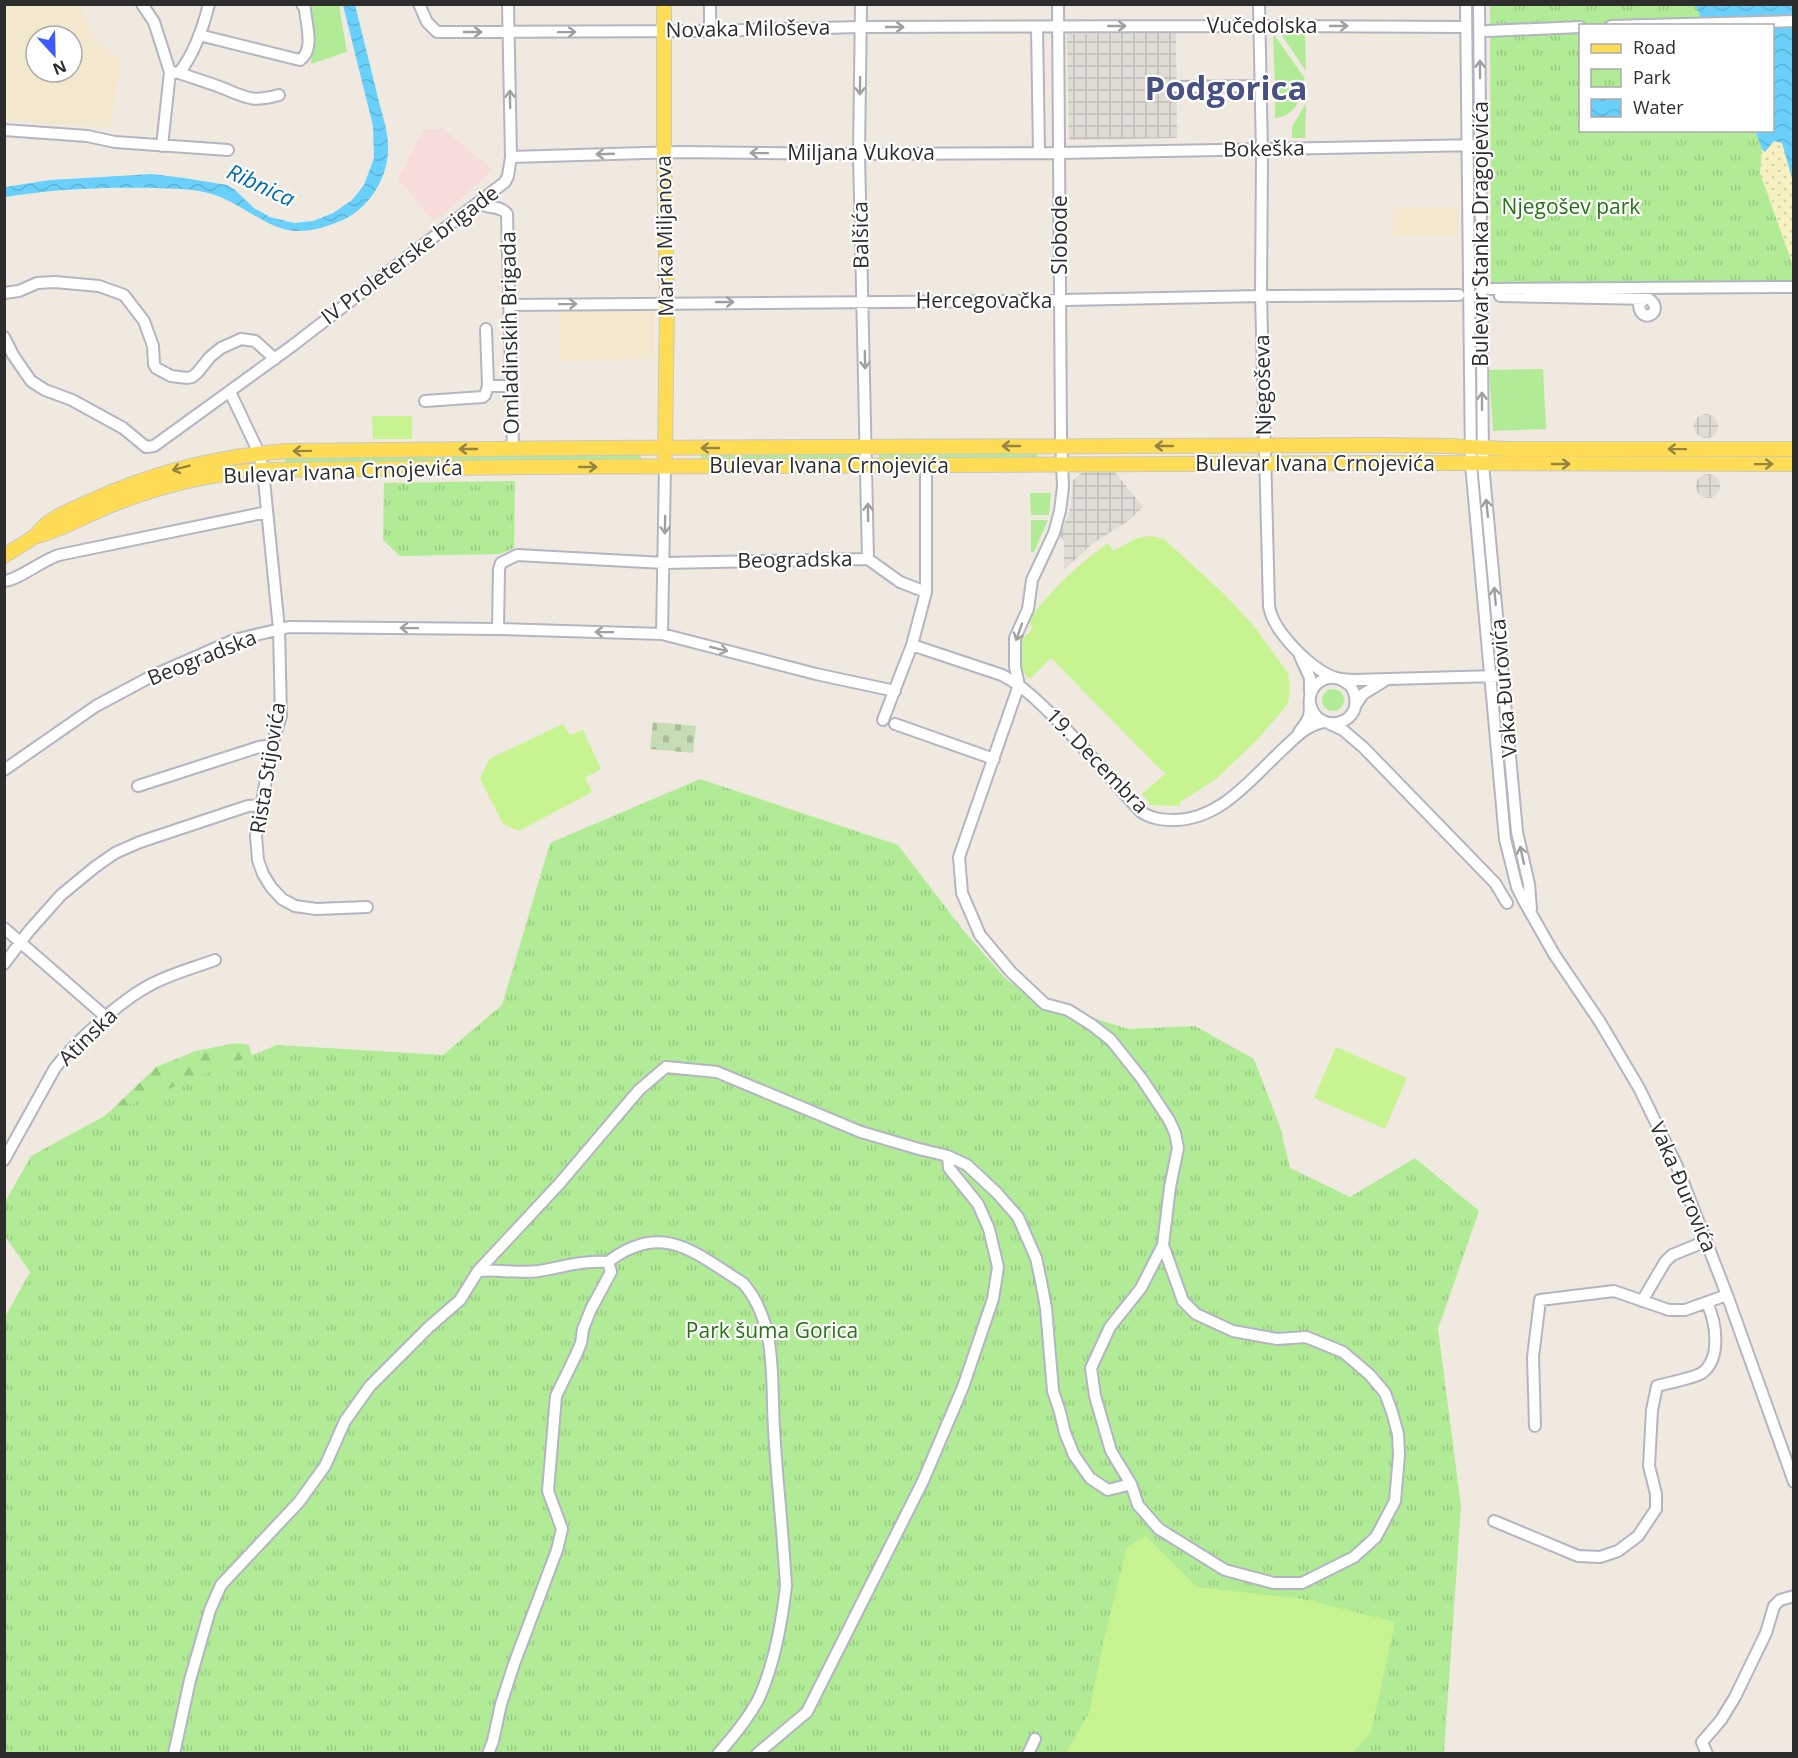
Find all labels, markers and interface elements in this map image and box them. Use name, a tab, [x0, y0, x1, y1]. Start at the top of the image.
street label: Vučedolska	[1207, 11, 1317, 39]
street label: Novaka Miloševa	[665, 13, 831, 43]
one-way arrow	[1106, 20, 1126, 32]
one-way arrow	[1328, 20, 1348, 32]
one-way arrow	[884, 21, 904, 33]
north arrow	[24, 24, 84, 84]
legend	[1579, 24, 1774, 132]
one-way arrow	[462, 26, 482, 38]
one-way arrow	[556, 26, 576, 38]
text: Road	[1633, 35, 1676, 59]
text: N	[49, 55, 70, 81]
one-way arrow	[1474, 60, 1486, 80]
district label: Podgorica	[1144, 65, 1308, 110]
text: Park	[1633, 65, 1671, 89]
one-way arrow	[854, 75, 866, 95]
one-way arrow	[504, 89, 516, 109]
text: Water	[1633, 95, 1684, 119]
street label: Bulevar Stanka Dragojevića	[1466, 101, 1494, 367]
street label: Bokeška	[1223, 133, 1305, 163]
street label: Miljana Vukova	[787, 138, 935, 166]
one-way arrow	[749, 147, 769, 159]
one-way arrow	[596, 148, 616, 160]
water label: Ribnica	[223, 155, 300, 213]
street label: Marka Miljanova	[649, 155, 679, 317]
street label: IV Proleterske brigade	[315, 178, 504, 330]
park label: Njegošev park	[1502, 192, 1640, 220]
street label: Slobode	[1045, 195, 1073, 275]
street label: Balšića	[845, 201, 875, 269]
street label: Omladinskih Brigada	[493, 231, 525, 435]
street label: Hercegovačka	[916, 286, 1052, 314]
one-way arrow	[715, 296, 735, 308]
one-way arrow	[558, 298, 578, 310]
street label: Njegoševa	[1247, 334, 1277, 436]
one-way arrow	[859, 349, 870, 369]
one-way arrow	[1476, 392, 1488, 412]
one-way arrow	[1002, 440, 1022, 452]
one-way arrow	[1154, 440, 1174, 452]
one-way arrow	[700, 442, 720, 453]
one-way arrow	[459, 443, 479, 455]
one-way arrow	[1667, 443, 1687, 455]
one-way arrow	[293, 445, 313, 457]
street label: Bulevar Ivana Crnojevića	[1195, 449, 1435, 477]
street label: Bulevar Ivana Crnojevića	[709, 451, 949, 479]
street label: Bulevar Ivana Crnojevića	[223, 453, 463, 489]
one-way arrow	[1550, 458, 1570, 470]
one-way arrow	[1754, 458, 1774, 470]
one-way arrow	[578, 461, 598, 473]
one-way arrow	[172, 463, 191, 474]
one-way arrow	[1481, 498, 1492, 518]
one-way arrow	[862, 503, 873, 523]
one-way arrow	[659, 515, 671, 535]
street label: Beogradska	[737, 544, 853, 574]
one-way arrow	[1489, 587, 1500, 607]
street label: Vaka Đurovića	[1483, 618, 1523, 759]
street label: Beogradska	[143, 623, 260, 692]
one-way arrow	[399, 623, 419, 634]
one-way arrow	[1012, 623, 1023, 641]
one-way arrow	[594, 627, 614, 638]
one-way arrow	[709, 643, 728, 655]
street label: Rista Stijovića	[243, 700, 291, 836]
street label: 19. Decembra	[1040, 702, 1155, 819]
one-way arrow	[1516, 845, 1528, 864]
street label: Atinska	[52, 1001, 123, 1071]
street label: Vaka Đurovića	[1644, 1117, 1724, 1256]
park label: Park šuma Gorica	[686, 1316, 858, 1344]

